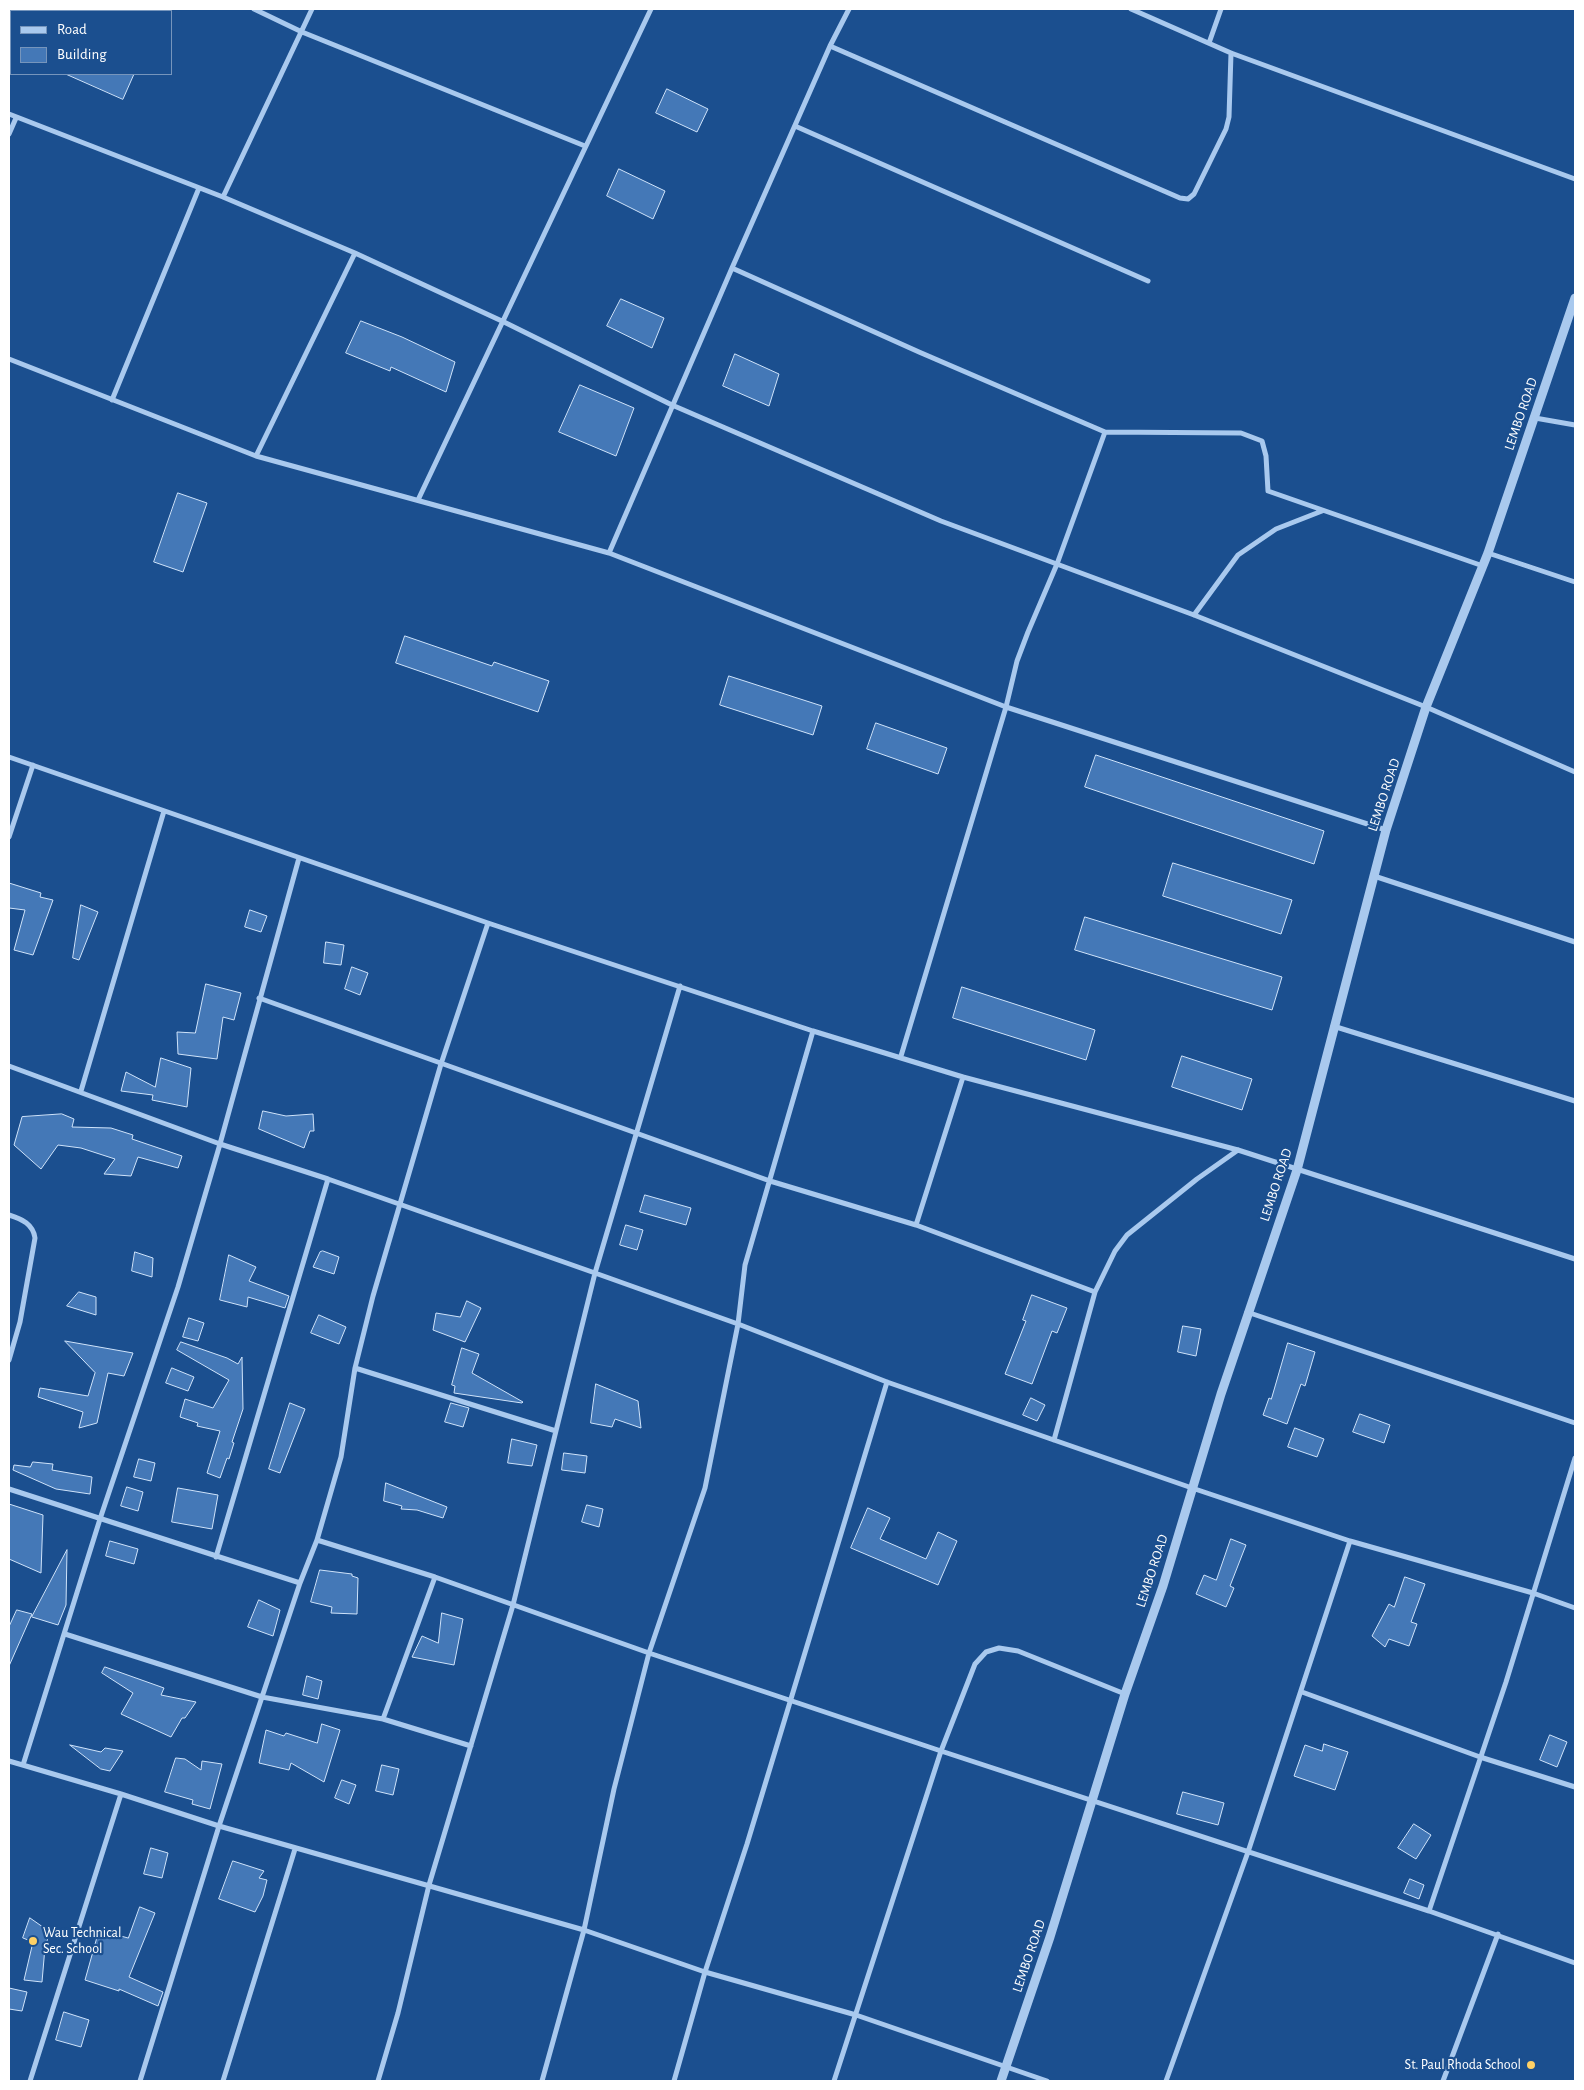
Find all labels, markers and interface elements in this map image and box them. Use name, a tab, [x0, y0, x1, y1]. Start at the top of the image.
legend	[10, 10, 172, 75]
text: Road	[57, 22, 87, 37]
text: Building	[57, 47, 107, 62]
street label: LEMBO ROAD	[1501, 375, 1541, 453]
street label: LEMBO ROAD	[1364, 756, 1404, 834]
street label: LEMBO ROAD	[1256, 1146, 1296, 1224]
street label: LEMBO ROAD	[1132, 1532, 1172, 1610]
street label: LEMBO ROAD	[1009, 1917, 1049, 1995]
place label: Wau Technical Sec. School	[43, 1925, 121, 1958]
marker: Wau Technical Sec. School	[27, 1935, 39, 1947]
place label: St. Paul Rhoda School	[1405, 2057, 1521, 2073]
marker: St. Paul Rhoda School	[1525, 2059, 1537, 2071]

